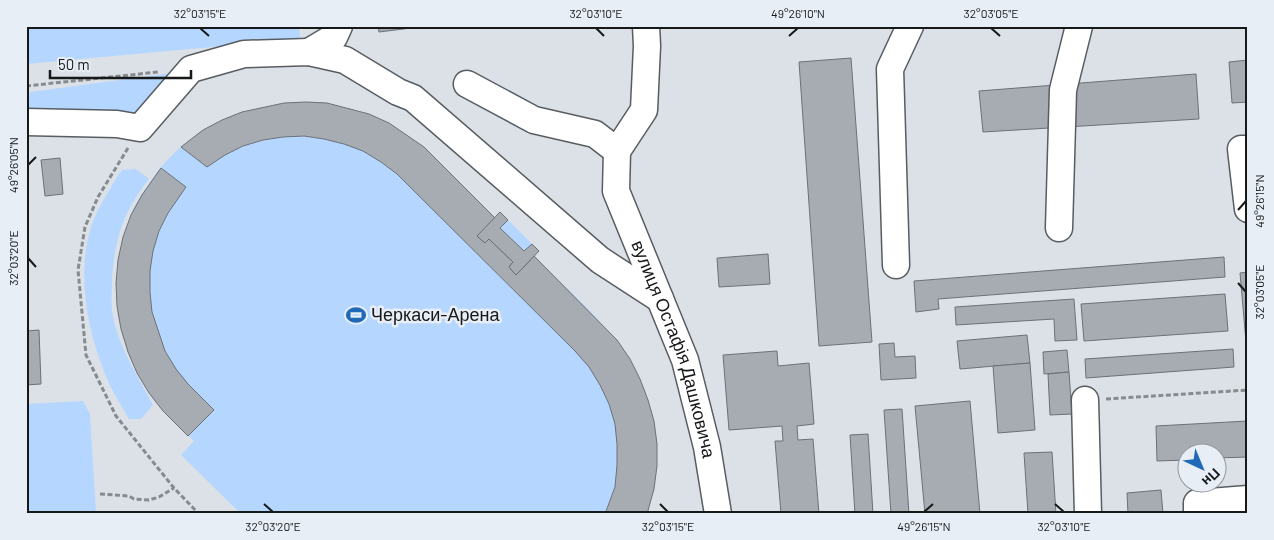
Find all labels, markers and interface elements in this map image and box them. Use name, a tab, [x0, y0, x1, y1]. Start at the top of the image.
text: 32°03'15"E	[174, 6, 226, 20]
text: 32°03'10"E	[569, 6, 623, 20]
text: 49°26'10"N	[771, 6, 825, 20]
text: 32°03'05"E	[963, 6, 1019, 20]
scale bar	[50, 48, 191, 80]
text: 50 m	[58, 55, 90, 73]
text: 49°26'05"N	[6, 137, 20, 193]
text: 49°26'15"N	[1252, 174, 1266, 228]
text: 32°03'20"E	[6, 230, 20, 286]
street label: вулиця Остафія Дашковича	[627, 237, 721, 461]
text: 32°03'05"E	[1252, 264, 1266, 320]
place label: Черкаси-Арена	[371, 303, 500, 325]
sports icon: Черкаси-Арена	[345, 304, 367, 326]
north arrow	[1176, 442, 1226, 492]
text: Пн	[1199, 465, 1224, 490]
text: 32°03'20"E	[245, 519, 301, 533]
text: 32°03'15"E	[642, 519, 694, 533]
text: 49°26'15"N	[897, 519, 951, 533]
text: 32°03'10"E	[1037, 519, 1091, 533]

